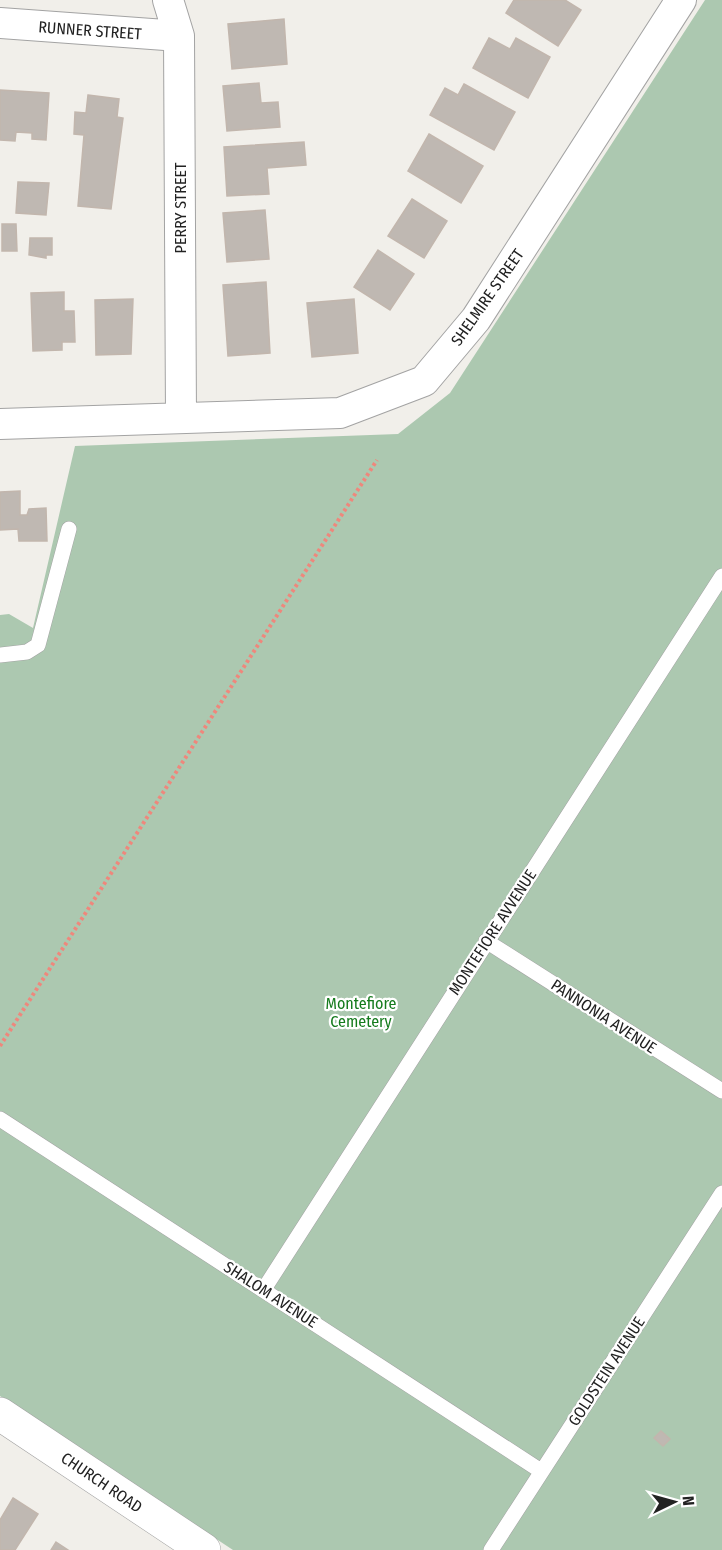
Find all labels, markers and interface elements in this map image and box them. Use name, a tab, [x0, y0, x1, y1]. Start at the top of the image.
street label: RUNNER STREET	[38, 17, 143, 44]
street label: PERRY STREET	[171, 162, 190, 253]
street label: SHELMIRE STREET	[447, 245, 528, 349]
street label: MONTEFIORE AVVENUE	[445, 866, 540, 999]
street label: PANNONIA AVENUE	[547, 975, 660, 1058]
park label: Montefiore Cemetery	[326, 994, 397, 1031]
street label: SHALOM AVENUE	[220, 1257, 321, 1332]
street label: GOLDSTEIN AVENUE	[564, 1313, 649, 1429]
street label: CHURCH ROAD	[58, 1448, 146, 1516]
north arrow	[644, 1472, 704, 1532]
text: N	[679, 1495, 698, 1506]

